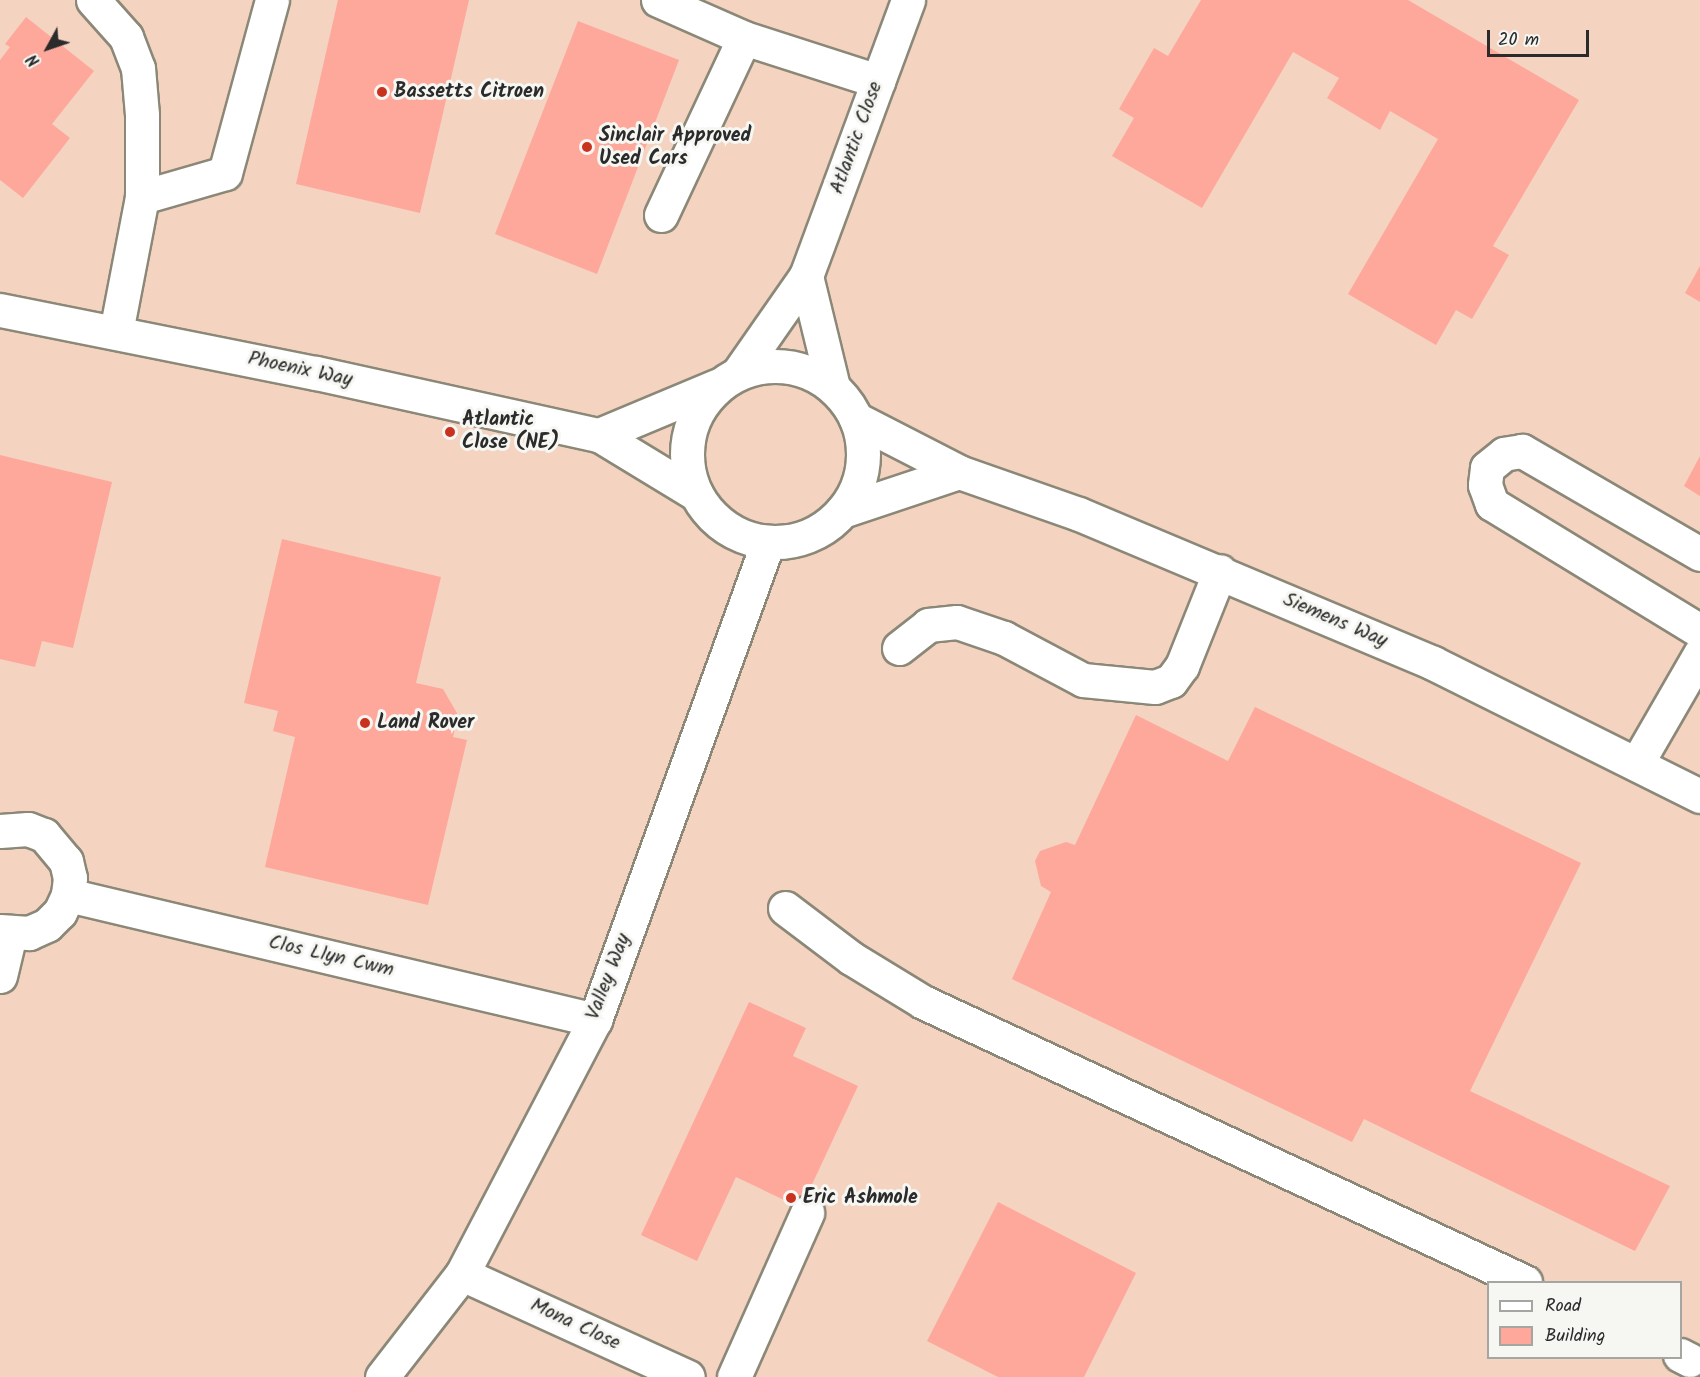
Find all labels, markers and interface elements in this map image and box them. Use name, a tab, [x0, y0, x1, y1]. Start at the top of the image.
north arrow	[18, 18, 78, 78]
scale bar	[1490, 18, 1592, 56]
text: 20 m	[1498, 26, 1539, 55]
text: N	[21, 48, 47, 72]
street label: Atlantic Close	[826, 79, 888, 197]
place label: Bassetts Citroen	[394, 80, 544, 104]
marker: Bassetts Citroen	[375, 85, 389, 99]
place label: Sinclair Approved Used Cars	[599, 124, 751, 171]
marker: Sinclair Approved Used Cars	[580, 140, 594, 154]
street label: Phoenix Way	[246, 347, 354, 393]
place label: Atlantic Close (NE)	[462, 408, 559, 455]
marker: Atlantic Close (NE)	[443, 425, 457, 439]
street label: Siemens Way	[1279, 588, 1391, 654]
place label: Land Rover	[377, 711, 474, 735]
marker: Land Rover	[358, 716, 372, 730]
street label: Valley Way	[582, 930, 636, 1024]
street label: Clos Llyn Cwm	[266, 931, 396, 983]
place label: Eric Ashmole	[803, 1186, 918, 1210]
marker: Eric Ashmole	[784, 1191, 798, 1205]
legend	[1487, 1281, 1682, 1359]
text: Road	[1545, 1292, 1581, 1321]
street label: Mona Close	[526, 1294, 624, 1356]
text: Building	[1545, 1322, 1605, 1351]

